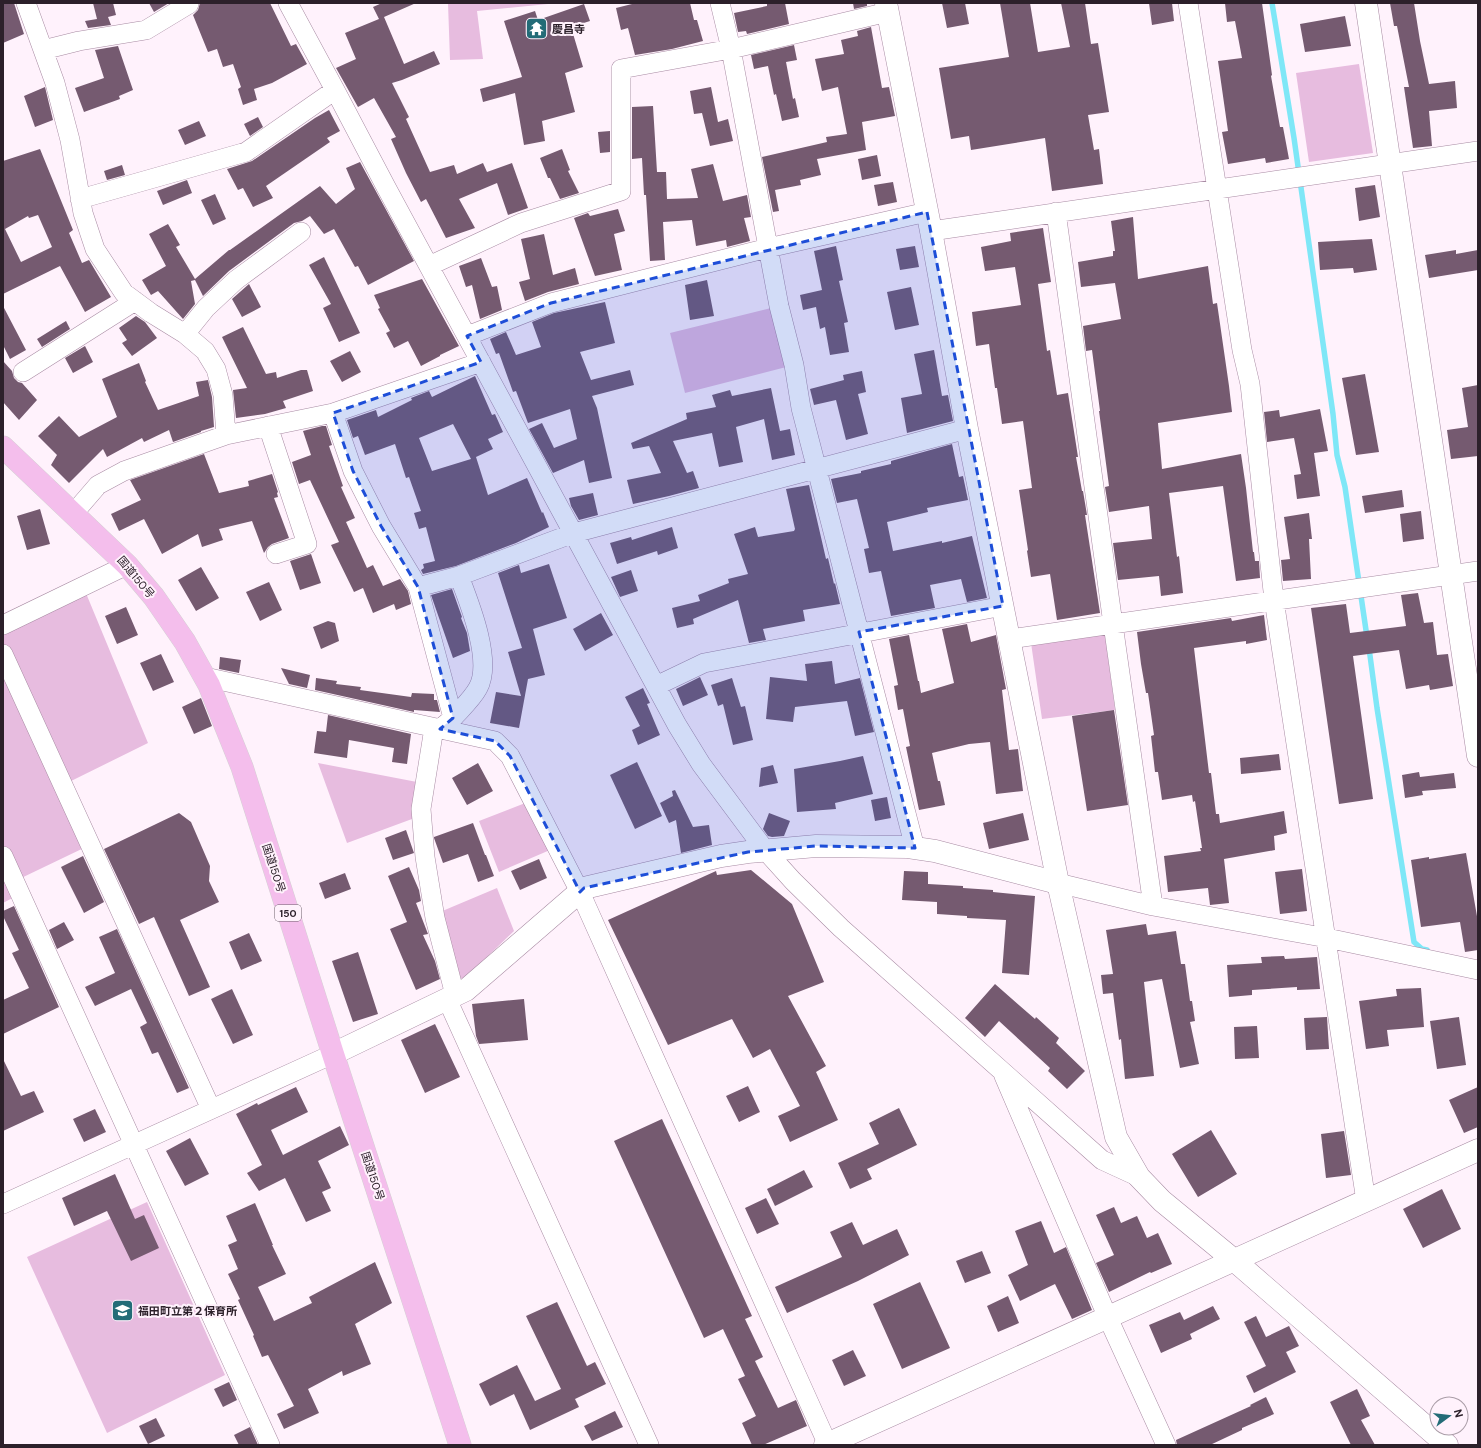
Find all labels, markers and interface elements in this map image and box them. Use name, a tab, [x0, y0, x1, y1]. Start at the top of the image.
temple icon: 慶昌寺	[524, 16, 550, 42]
place label: 慶昌寺	[552, 22, 585, 36]
street label: 国道150号	[114, 553, 158, 601]
street label: 国道150号	[260, 842, 288, 894]
road number: 150	[275, 905, 301, 921]
street label: 国道150号	[359, 1150, 387, 1202]
school or university icon: 福田町立第２保育所	[110, 1298, 136, 1324]
place label: 福田町立第２保育所	[138, 1304, 237, 1318]
north arrow	[1429, 1396, 1469, 1436]
text: N	[1451, 1408, 1466, 1419]

